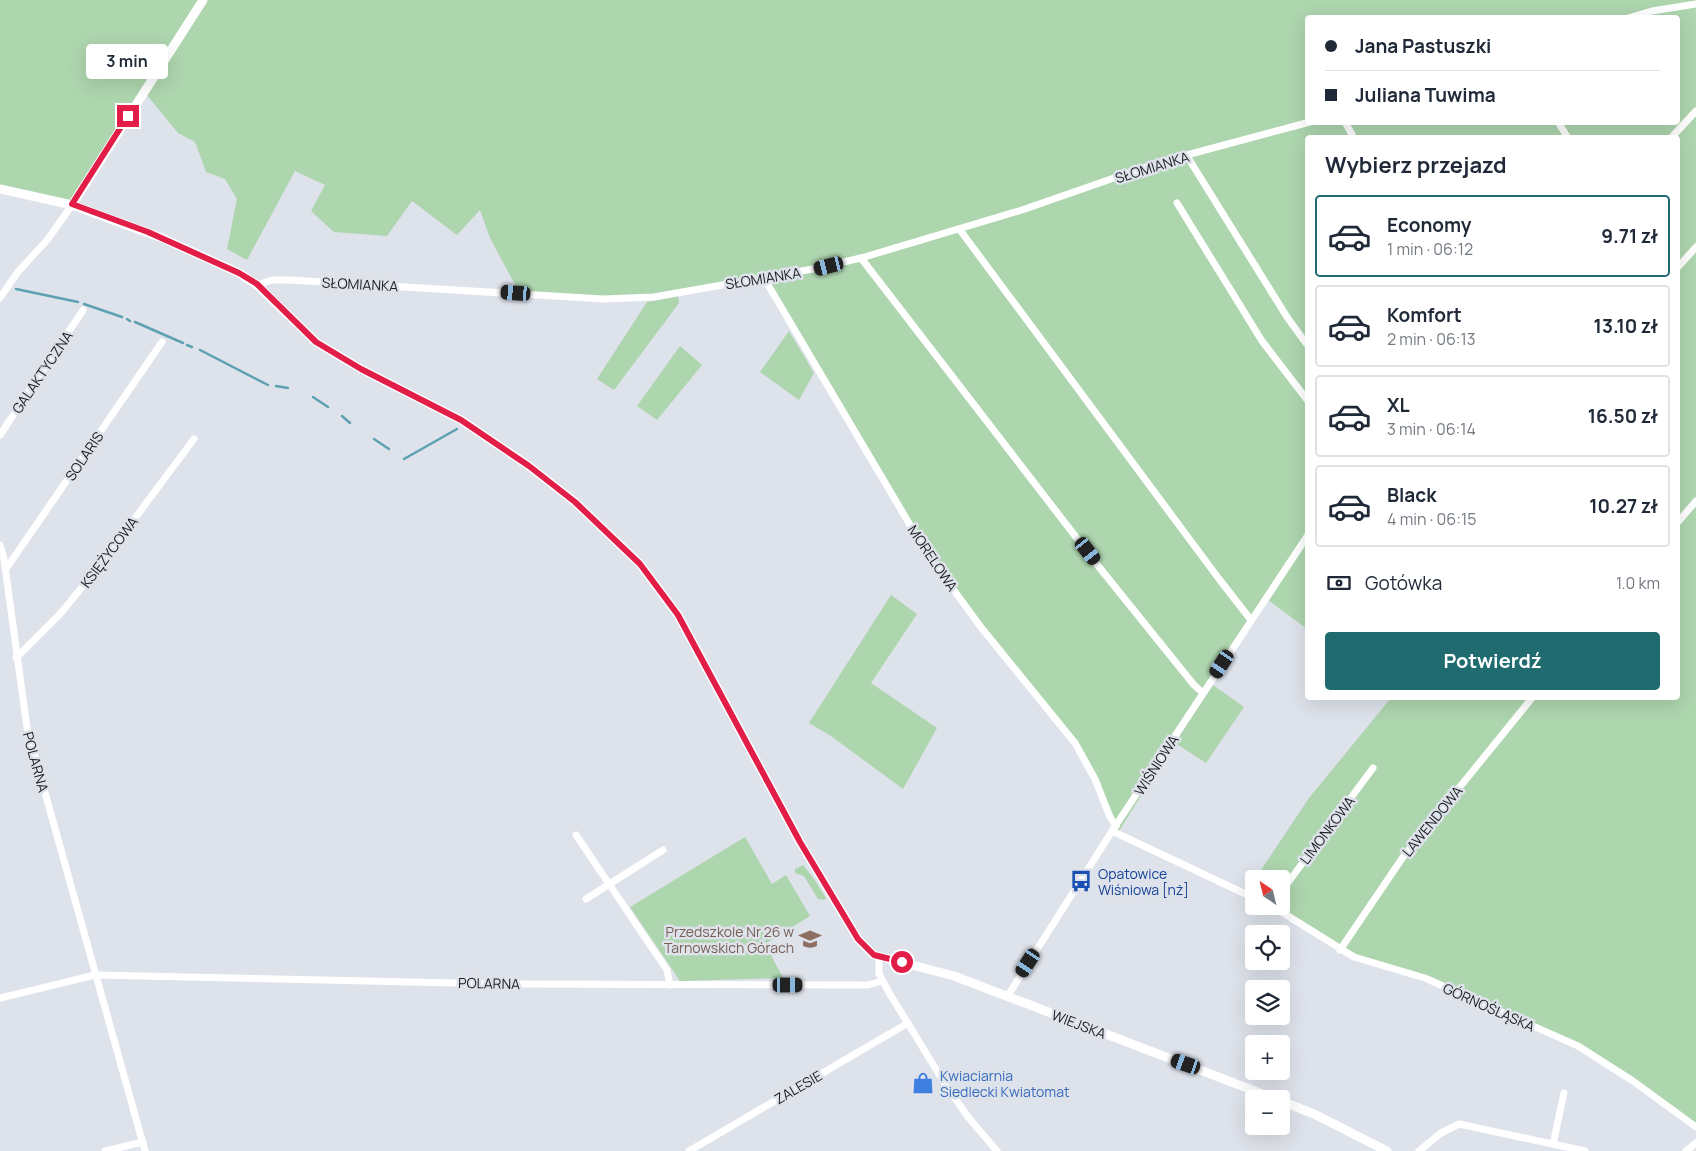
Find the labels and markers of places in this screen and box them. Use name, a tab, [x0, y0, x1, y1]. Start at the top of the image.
place label: Opatowice Wiśniowa [nż]	[1098, 864, 1189, 899]
bus stop icon: Opatowice Wiśniowa [nż]	[1068, 868, 1094, 894]
place label: Przedszkole Nr 26 w Tarnowskich Górach	[664, 922, 794, 957]
school or university icon: Przedszkole Nr 26 w Tarnowskich Górach	[797, 926, 823, 952]
place label: Kwiaciarnia Siedlecki Kwiatomat	[940, 1066, 1070, 1101]
shop icon: Kwiaciarnia Siedlecki Kwiatomat	[910, 1070, 936, 1096]

